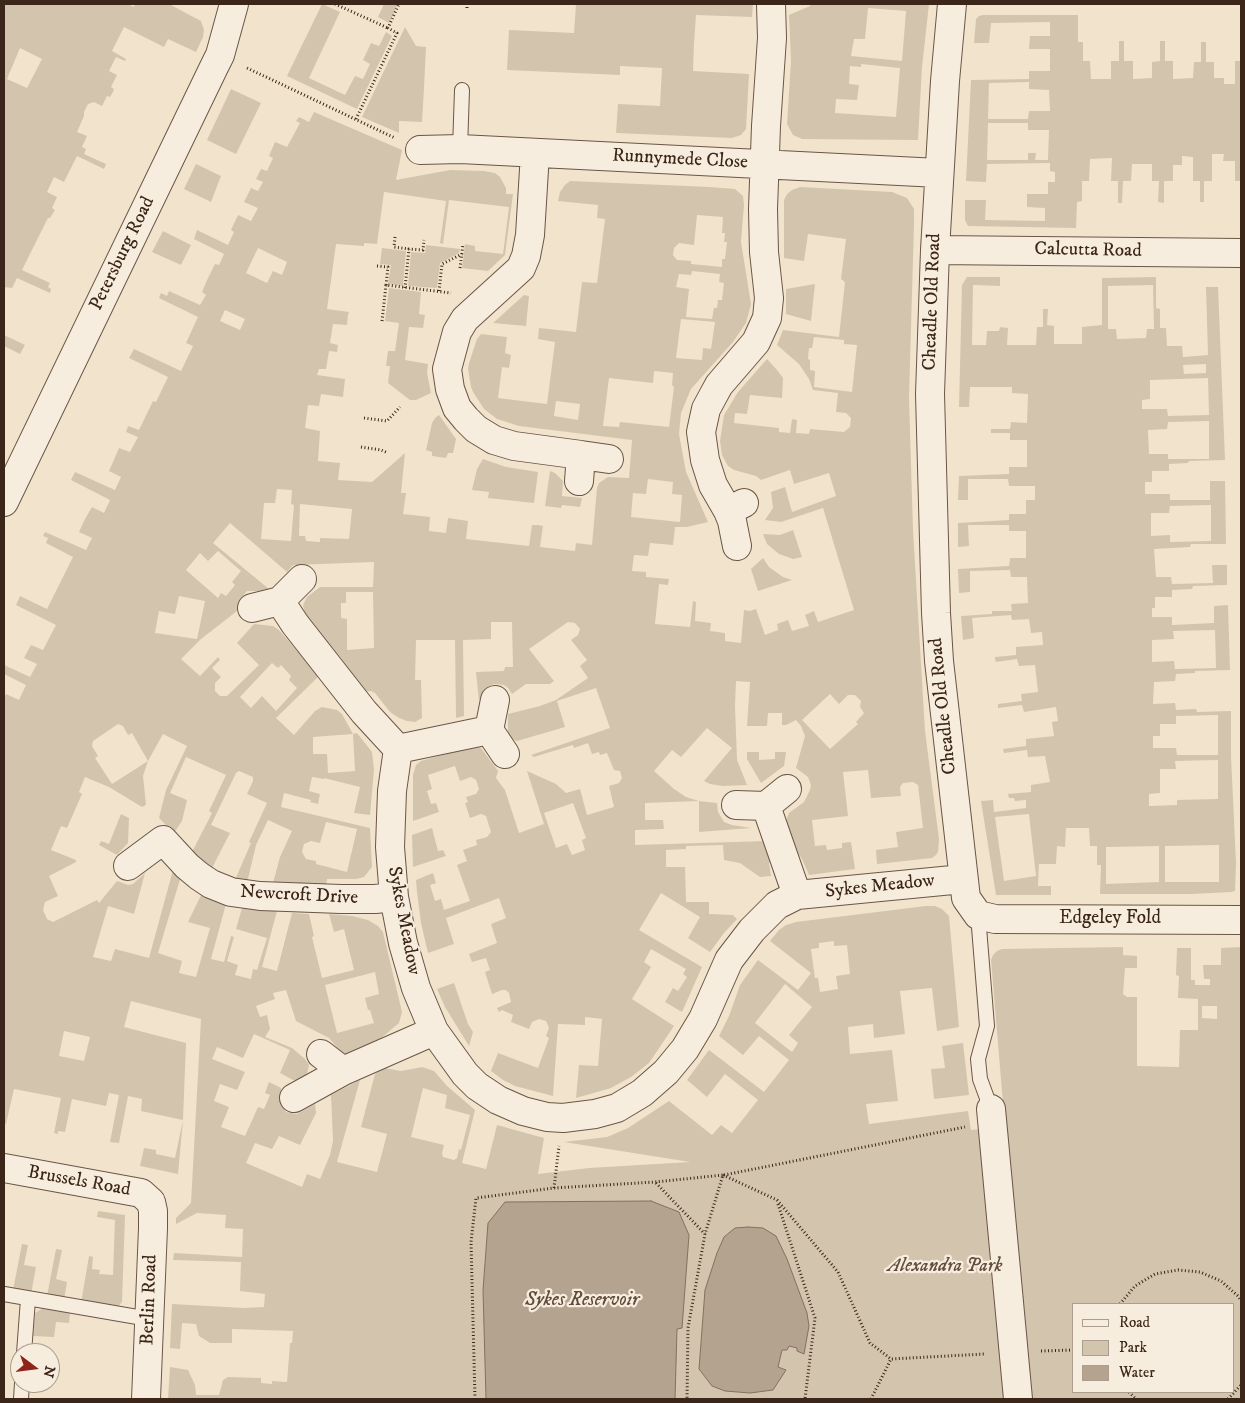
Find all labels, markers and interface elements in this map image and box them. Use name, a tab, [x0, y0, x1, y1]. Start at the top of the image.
street label: Runnymede Close	[612, 145, 748, 175]
street label: Petersburg Road	[86, 193, 160, 315]
street label: Cheadle Old Road	[919, 233, 947, 371]
street label: Calcutta Road	[1034, 239, 1142, 263]
street label: Cheadle Old Road	[925, 636, 963, 776]
street label: Sykes Meadow	[381, 865, 425, 977]
street label: Sykes Meadow	[824, 870, 936, 904]
street label: Newcroft Drive	[239, 882, 359, 910]
street label: Edgeley Fold	[1059, 908, 1161, 930]
street label: Brussels Road	[26, 1162, 132, 1202]
street label: Berlin Road	[137, 1254, 163, 1346]
park label: Alexandra Park	[888, 1256, 1002, 1278]
water label: Sykes Reservoir	[525, 1289, 639, 1313]
legend	[1072, 1303, 1235, 1393]
text: Road	[1119, 1313, 1150, 1332]
text: Park	[1119, 1338, 1147, 1357]
north arrow	[10, 1343, 60, 1393]
text: Water	[1119, 1363, 1155, 1382]
text: N	[38, 1364, 59, 1380]

